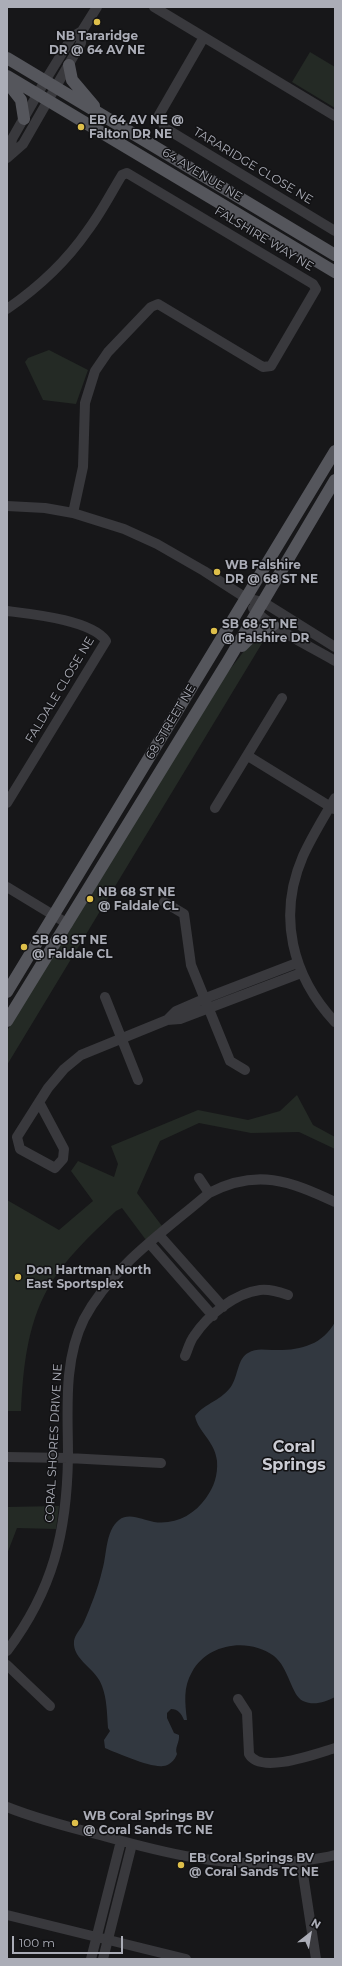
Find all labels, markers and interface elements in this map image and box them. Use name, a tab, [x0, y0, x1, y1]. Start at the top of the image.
marker: NB Tararidge DR @ 64 AV NE	[92, 17, 102, 27]
place label: NB Tararidge DR @ 64 AV NE	[49, 29, 145, 57]
place label: EB 64 AV NE @ Falton DR NE	[89, 113, 184, 141]
marker: EB 64 AV NE @ Falton DR NE	[76, 122, 86, 132]
street label: TARARIDGE CLOSE NE	[191, 125, 315, 207]
street label: 64 AVENUE NE	[159, 145, 245, 205]
street label: FALSHIRE WAY NE	[212, 204, 316, 274]
place label: WB Falshire DR @ 68 ST NE	[225, 558, 318, 586]
marker: WB Falshire DR @ 68 ST NE	[212, 567, 222, 577]
place label: SB 68 ST NE @ Falshire DR	[222, 617, 309, 645]
marker: SB 68 ST NE @ Falshire DR	[209, 626, 219, 636]
street label: FALDALE CLOSE NE	[23, 634, 97, 746]
street label: 68 STREET NE	[143, 682, 199, 762]
place label: NB 68 ST NE @ Faldale CL	[98, 885, 179, 913]
marker: NB 68 ST NE @ Faldale CL	[85, 894, 95, 904]
place label: SB 68 ST NE @ Faldale CL	[32, 933, 113, 961]
marker: SB 68 ST NE @ Faldale CL	[19, 942, 29, 952]
place label: Don Hartman North East Sportsplex	[26, 1263, 151, 1291]
marker: Don Hartman North East Sportsplex	[13, 1272, 23, 1282]
street label: CORAL SHORES DRIVE NE	[43, 1363, 65, 1523]
district label: Coral Springs	[262, 1437, 326, 1475]
place label: WB Coral Springs BV @ Coral Sands TC NE	[83, 1809, 214, 1837]
marker: WB Coral Springs BV @ Coral Sands TC NE	[70, 1818, 80, 1828]
place label: EB Coral Springs BV @ Coral Sands TC NE	[189, 1851, 319, 1879]
marker: EB Coral Springs BV @ Coral Sands TC NE	[176, 1860, 186, 1870]
north arrow	[290, 1914, 330, 1954]
text: N	[309, 1915, 324, 1932]
scale bar	[14, 1928, 125, 1954]
text: 100 m	[19, 1935, 55, 1950]

